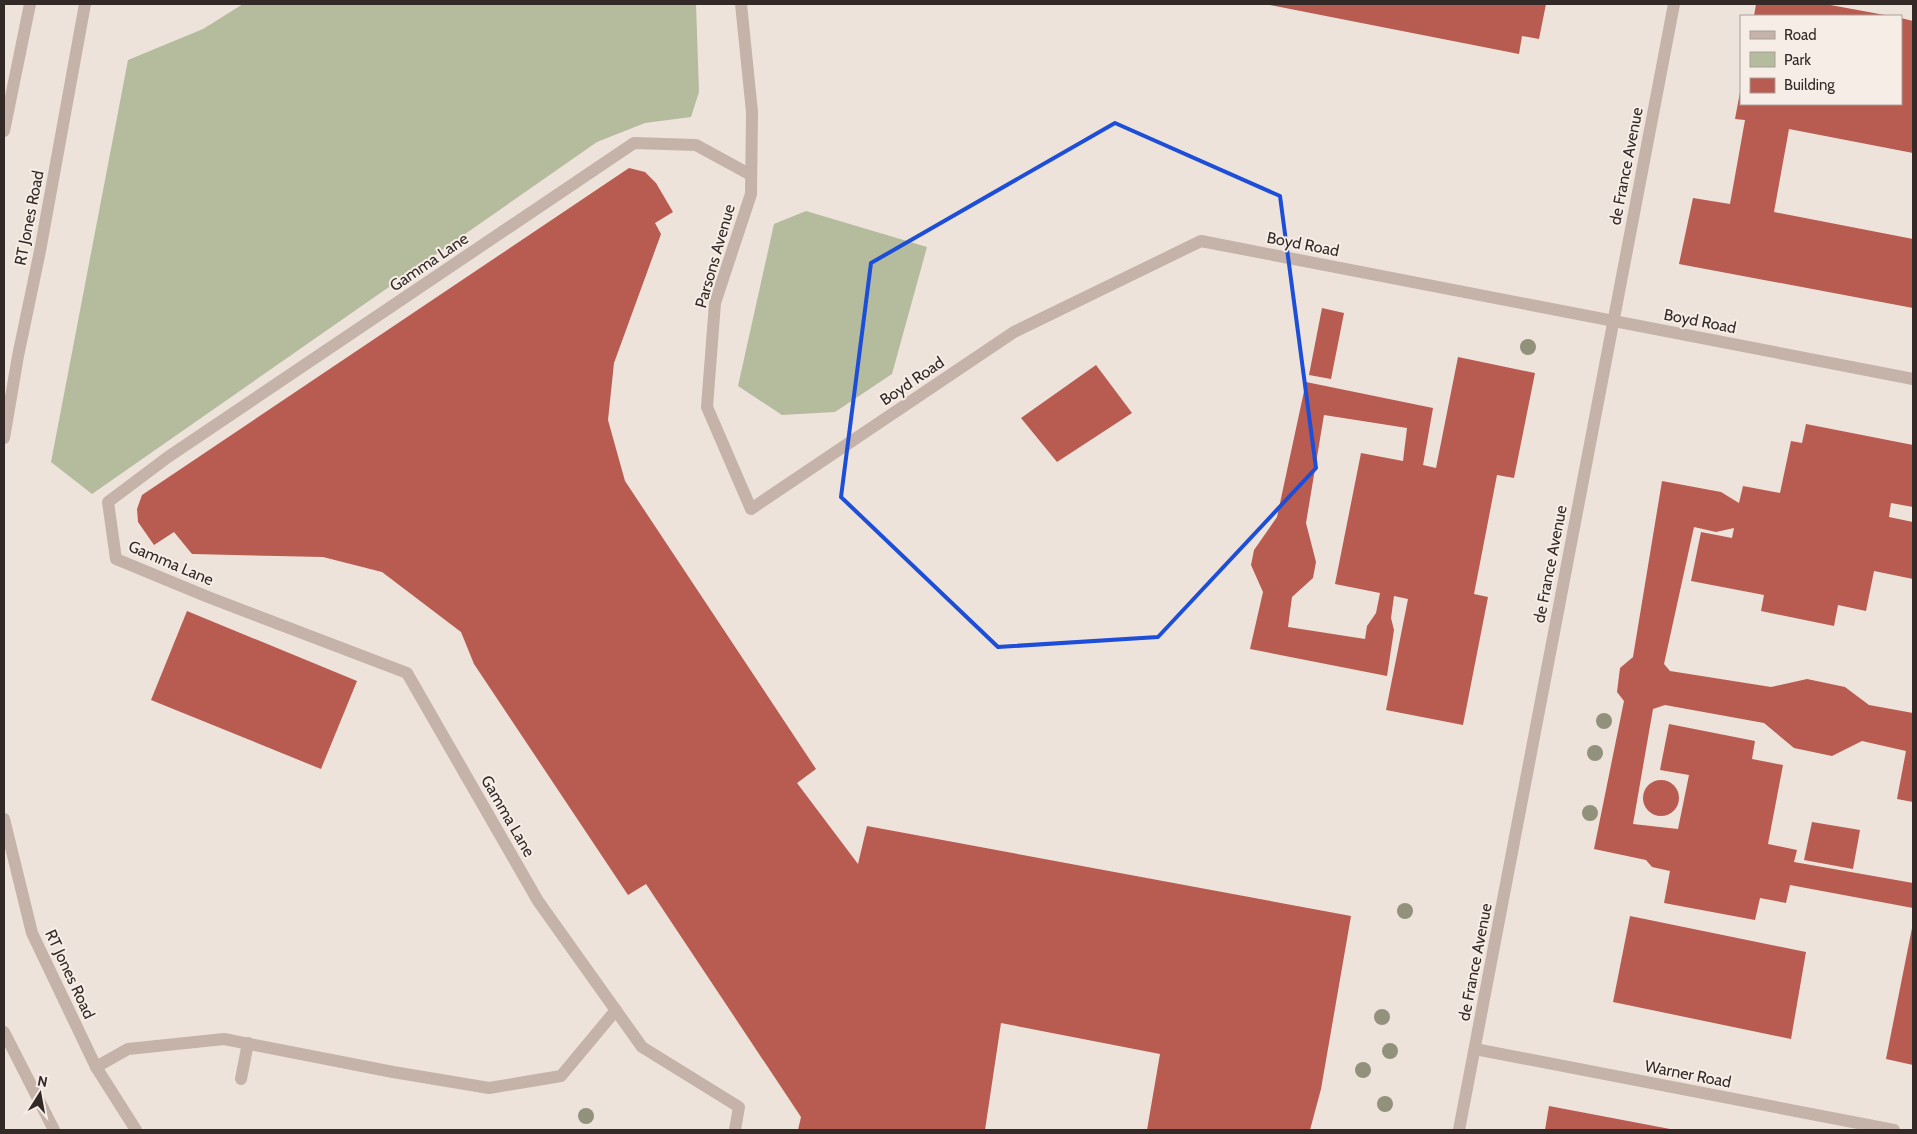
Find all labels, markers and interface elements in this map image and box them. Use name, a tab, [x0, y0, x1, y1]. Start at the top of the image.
legend	[1740, 15, 1902, 105]
text: Road	[1784, 26, 1817, 44]
text: Park	[1784, 51, 1811, 69]
text: Building	[1784, 76, 1835, 94]
street label: de France Avenue	[1605, 105, 1647, 227]
street label: RT Jones Road	[10, 169, 48, 267]
street label: Parsons Avenue	[691, 202, 739, 310]
street label: Boyd Road	[1265, 228, 1341, 260]
street label: Gamma Lane	[386, 229, 472, 295]
street label: Boyd Road	[1662, 305, 1738, 337]
street label: Boyd Road	[876, 353, 948, 409]
street label: de France Avenue	[1529, 503, 1571, 625]
street label: Gamma Lane	[126, 537, 216, 589]
street label: Gamma Lane	[477, 772, 539, 860]
street label: de France Avenue	[1454, 901, 1496, 1023]
street label: RT Jones Road	[41, 926, 99, 1022]
street label: Warner Road	[1643, 1056, 1733, 1092]
north arrow	[15, 1069, 65, 1119]
text: N	[36, 1071, 49, 1091]

